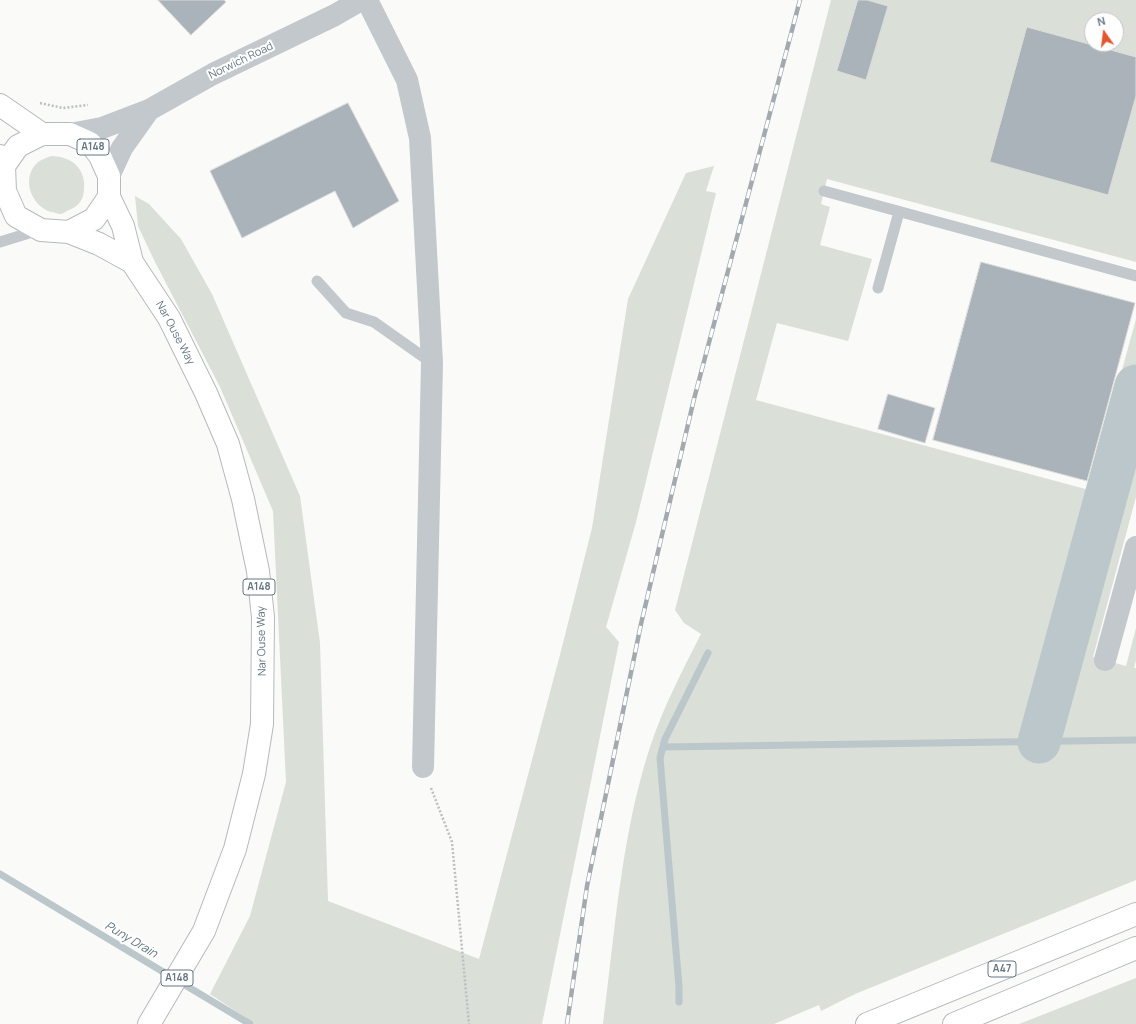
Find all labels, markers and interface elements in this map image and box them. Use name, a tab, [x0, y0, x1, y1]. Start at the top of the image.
north arrow	[1084, 12, 1124, 52]
text: N	[1096, 13, 1107, 29]
street label: Norwich Road	[207, 40, 275, 82]
road number: A148	[77, 139, 109, 155]
street label: Nar Ouse Way	[153, 299, 197, 367]
road number: A148	[243, 579, 275, 595]
street label: Nar Ouse Way	[255, 606, 269, 676]
water label: Puny Drain	[102, 919, 160, 961]
road number: A47	[988, 961, 1016, 977]
road number: A148	[161, 970, 193, 986]

